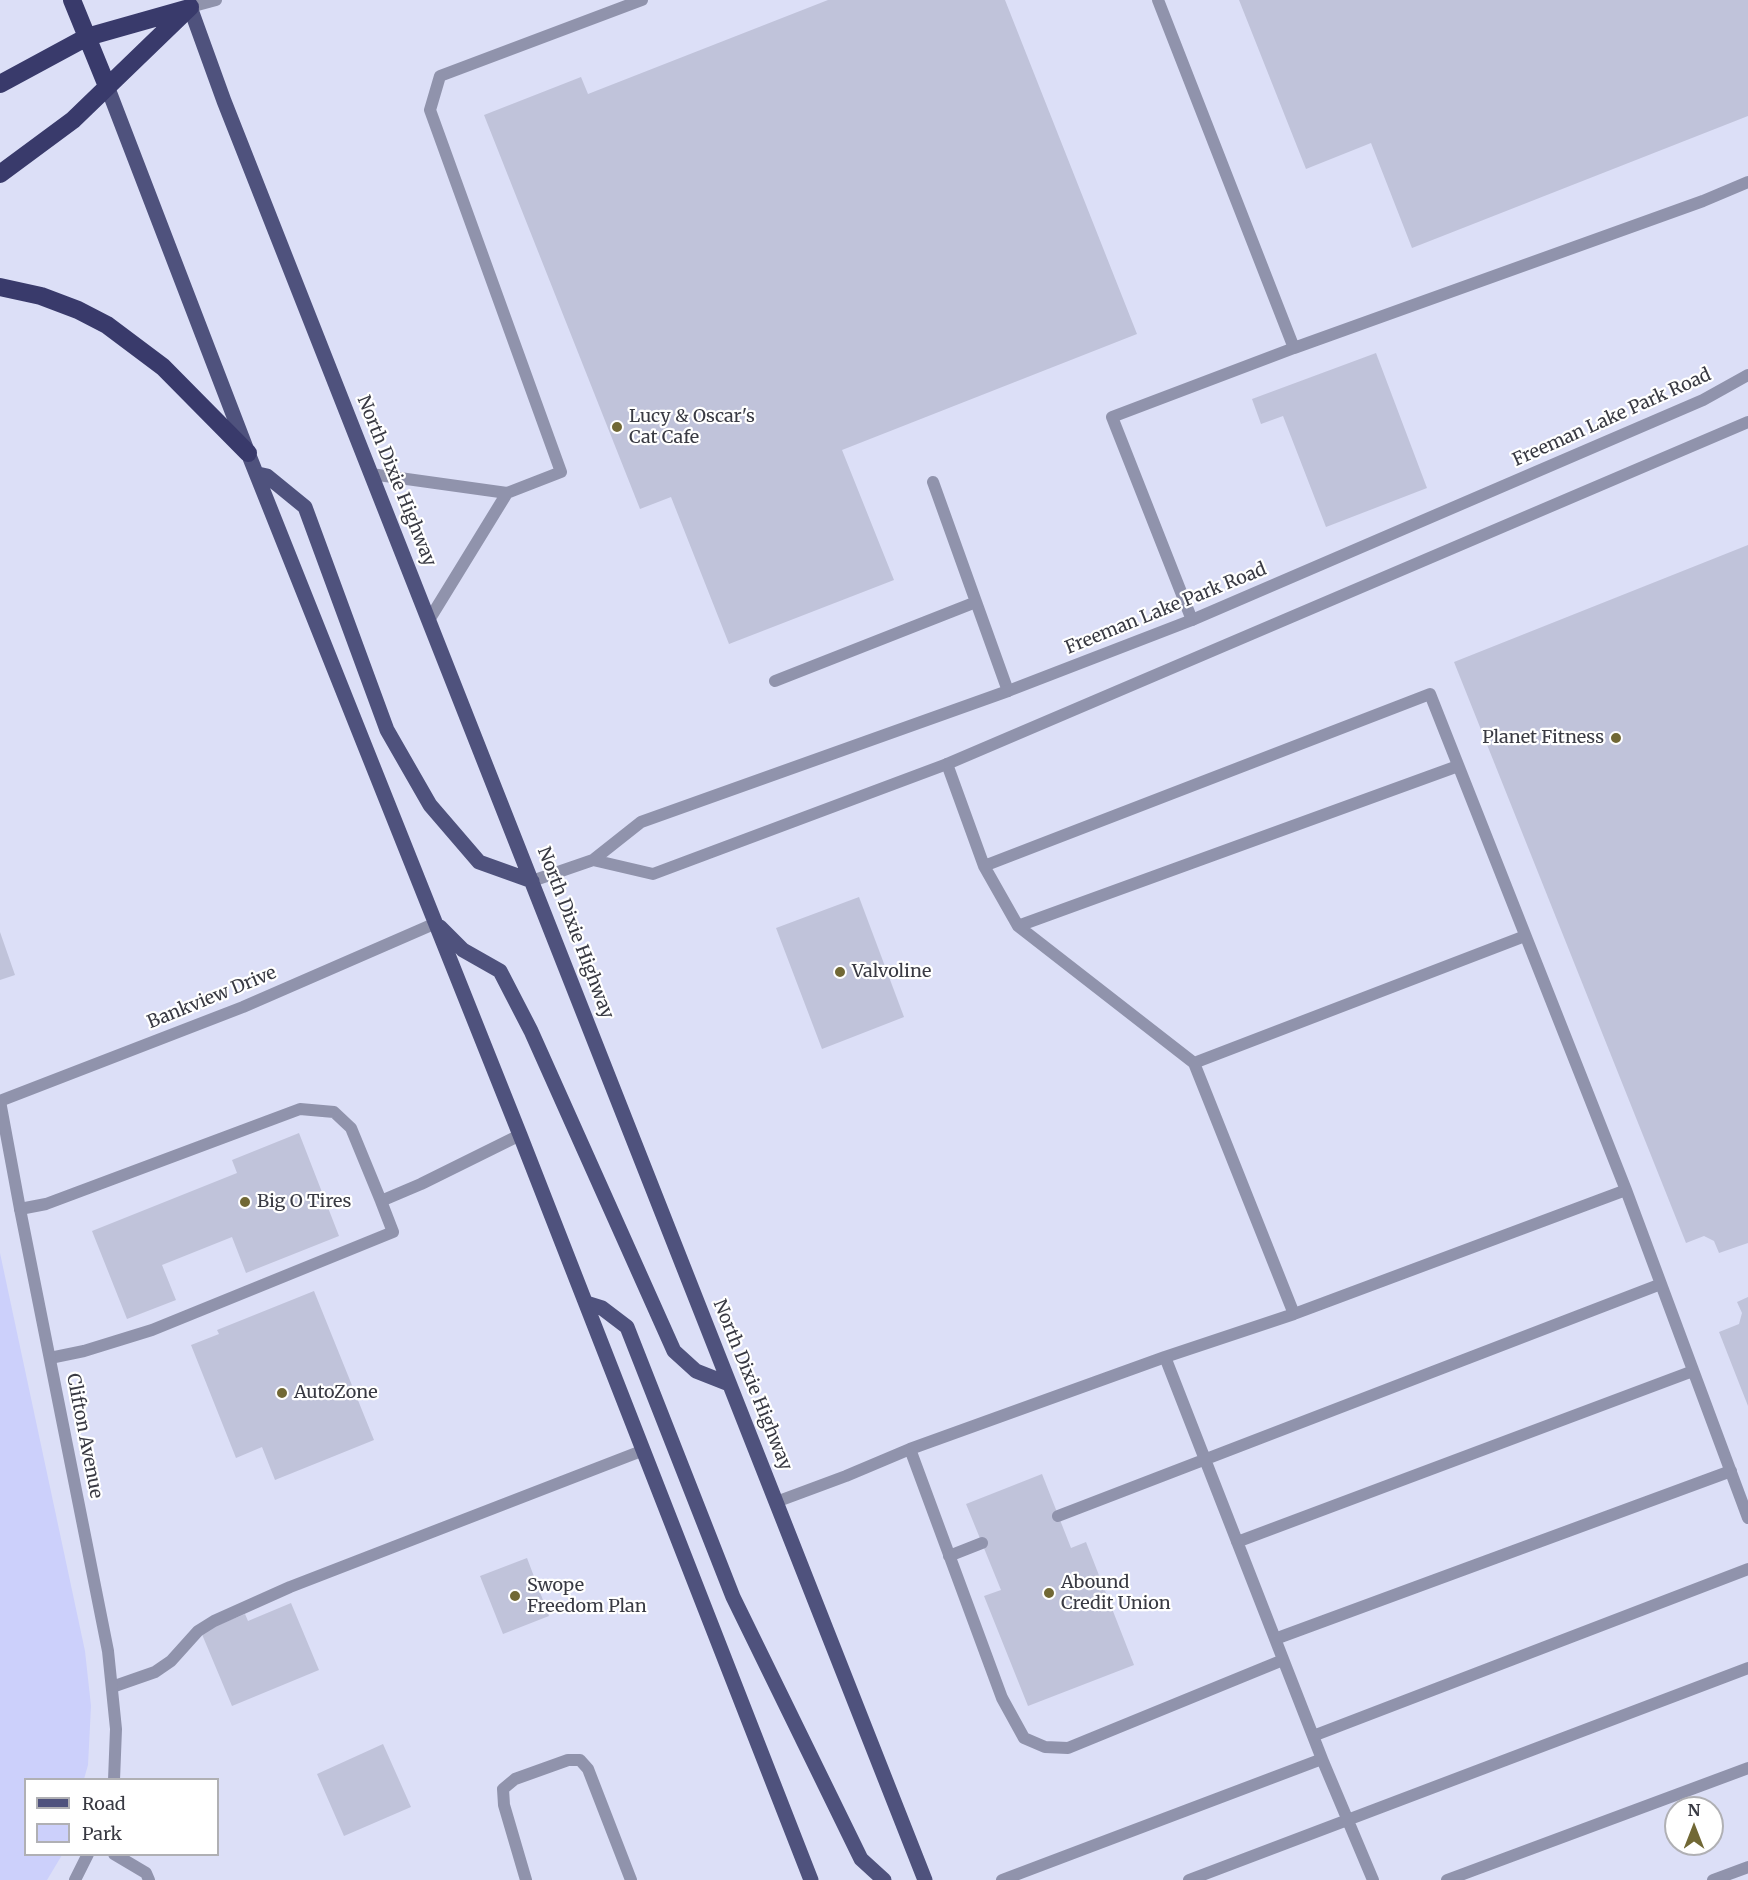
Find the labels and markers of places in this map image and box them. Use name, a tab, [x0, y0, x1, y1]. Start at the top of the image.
place label: Lucy & Oscar's Cat Cafe	[629, 406, 755, 448]
marker: Lucy & Oscar's Cat Cafe	[610, 420, 624, 434]
place label: Planet Fitness	[1482, 727, 1604, 749]
marker: Planet Fitness	[1609, 731, 1623, 745]
place label: Valvoline	[852, 961, 931, 983]
marker: Valvoline	[833, 965, 847, 979]
place label: Big O Tires	[257, 1191, 351, 1213]
marker: Big O Tires	[238, 1195, 252, 1209]
place label: AutoZone	[294, 1382, 378, 1404]
marker: AutoZone	[275, 1386, 289, 1400]
place label: Abound Credit Union	[1061, 1572, 1171, 1614]
place label: Swope Freedom Plan	[527, 1575, 647, 1618]
marker: Abound Credit Union	[1042, 1586, 1056, 1600]
marker: Swope Freedom Plan	[508, 1589, 522, 1603]

